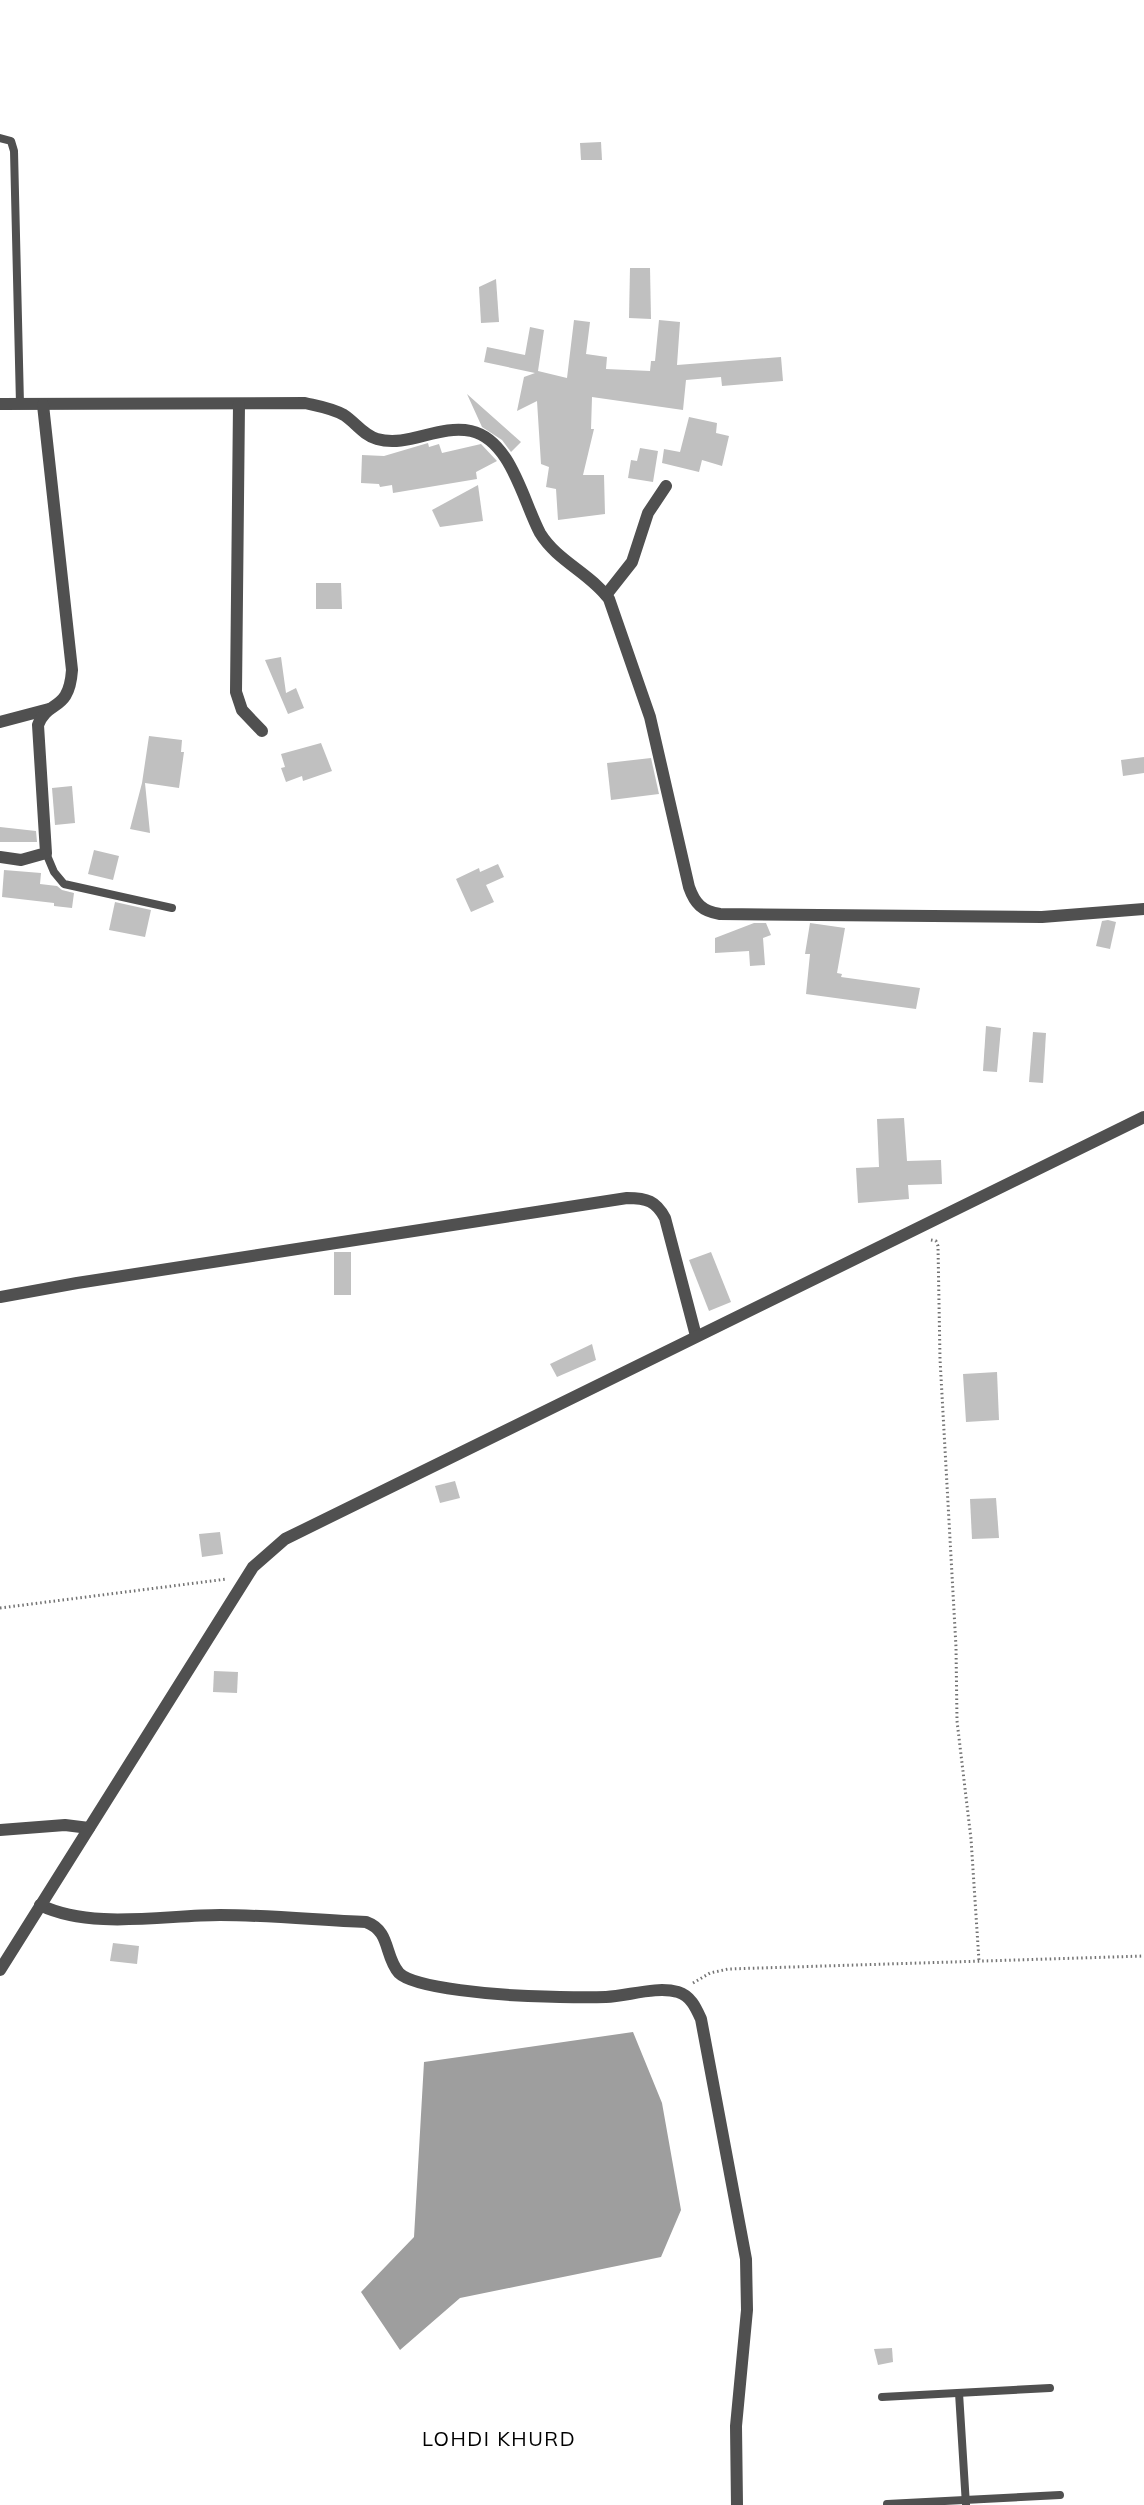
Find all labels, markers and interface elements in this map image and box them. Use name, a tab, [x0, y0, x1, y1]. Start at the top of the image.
district label: LOHDI KHURD	[422, 2426, 576, 2451]

